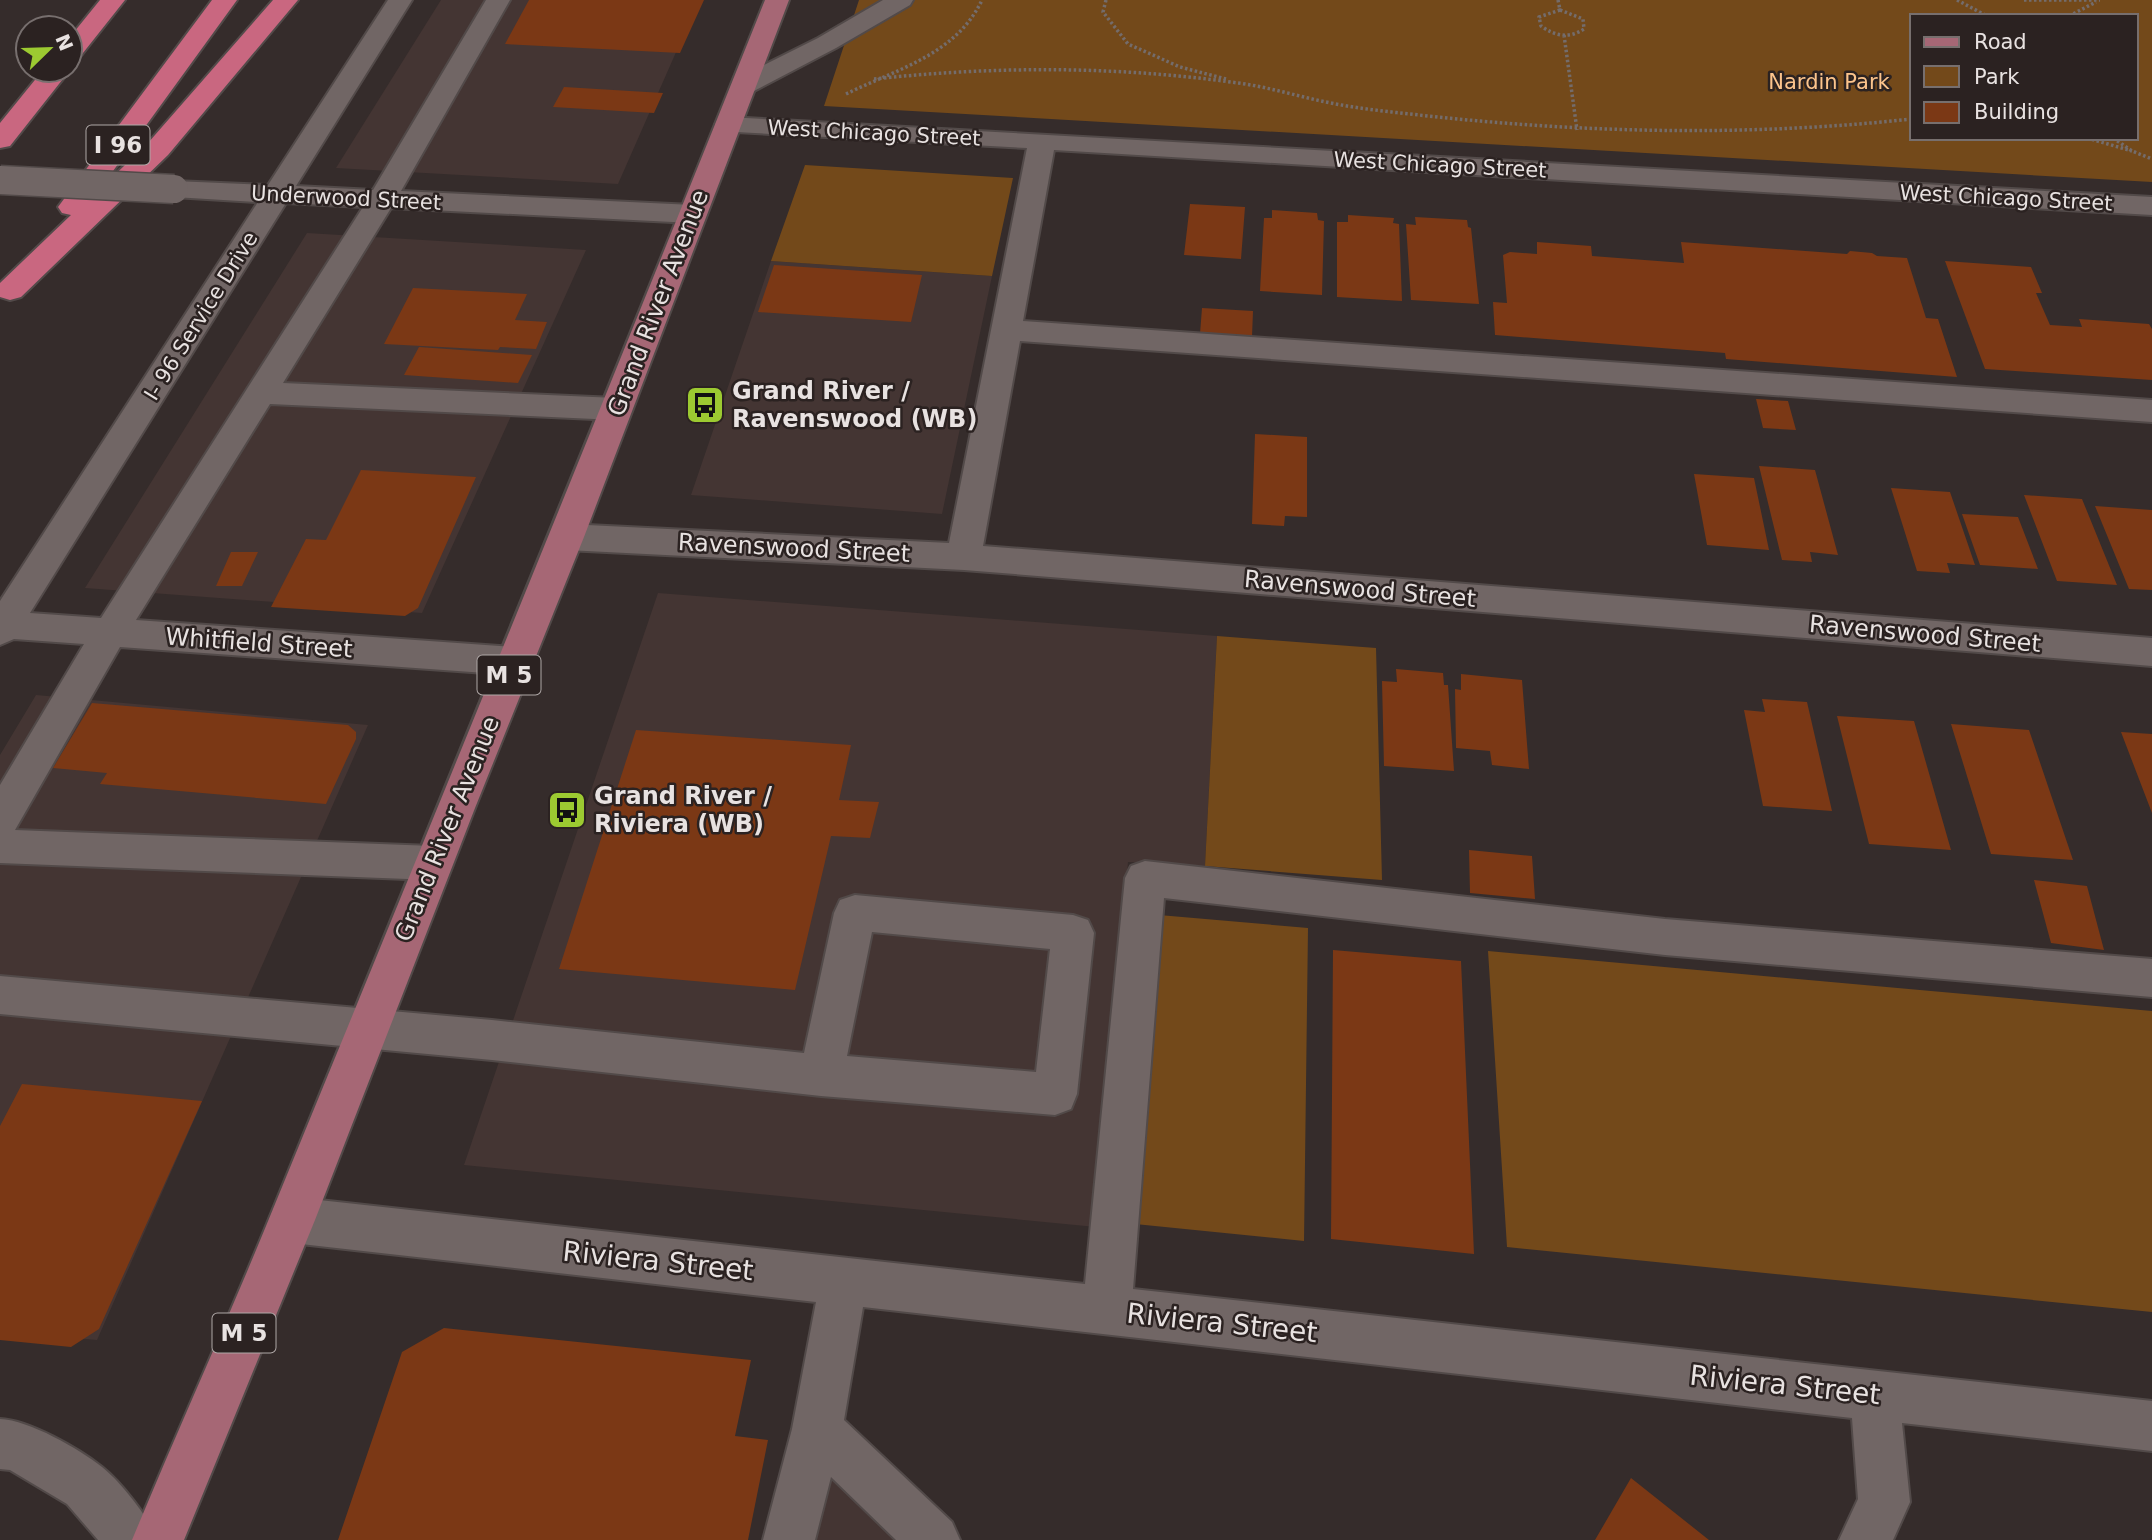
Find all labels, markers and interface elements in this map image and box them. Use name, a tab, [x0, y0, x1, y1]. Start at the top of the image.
north arrow	[14, 14, 84, 84]
legend	[1910, 14, 2138, 140]
text: Road	[1974, 30, 2027, 54]
text: N	[51, 31, 78, 54]
text: Park	[1974, 65, 2020, 89]
park label: Nardin Park	[1768, 70, 1891, 94]
text: Building	[1974, 100, 2059, 124]
street label: West Chicago Street	[767, 115, 981, 151]
road number: I 96	[86, 126, 150, 164]
street label: West Chicago Street	[1333, 147, 1547, 183]
street label: West Chicago Street	[1899, 180, 2113, 216]
street label: Underwood Street	[250, 181, 442, 215]
street label: Grand River Avenue	[602, 186, 714, 420]
street label: I- 96 Service Drive	[139, 227, 263, 405]
place label: Grand River / Ravenswood (WB)	[732, 377, 977, 433]
bus stop icon: Grand River / Ravenswood (WB)	[684, 384, 726, 426]
street label: Ravenswood Street	[677, 528, 911, 568]
street label: Ravenswood Street	[1243, 565, 1477, 613]
street label: Ravenswood Street	[1808, 610, 2042, 658]
street label: Whitfield Street	[165, 622, 353, 664]
road number: M 5	[477, 656, 540, 694]
street label: Grand River Avenue	[389, 712, 505, 946]
place label: Grand River / Riviera (WB)	[594, 782, 772, 838]
bus stop icon: Grand River / Riviera (WB)	[546, 789, 588, 831]
street label: Riviera Street	[561, 1235, 755, 1287]
street label: Riviera Street	[1125, 1297, 1319, 1349]
road number: M 5	[212, 1314, 276, 1352]
street label: Riviera Street	[1688, 1359, 1882, 1411]

